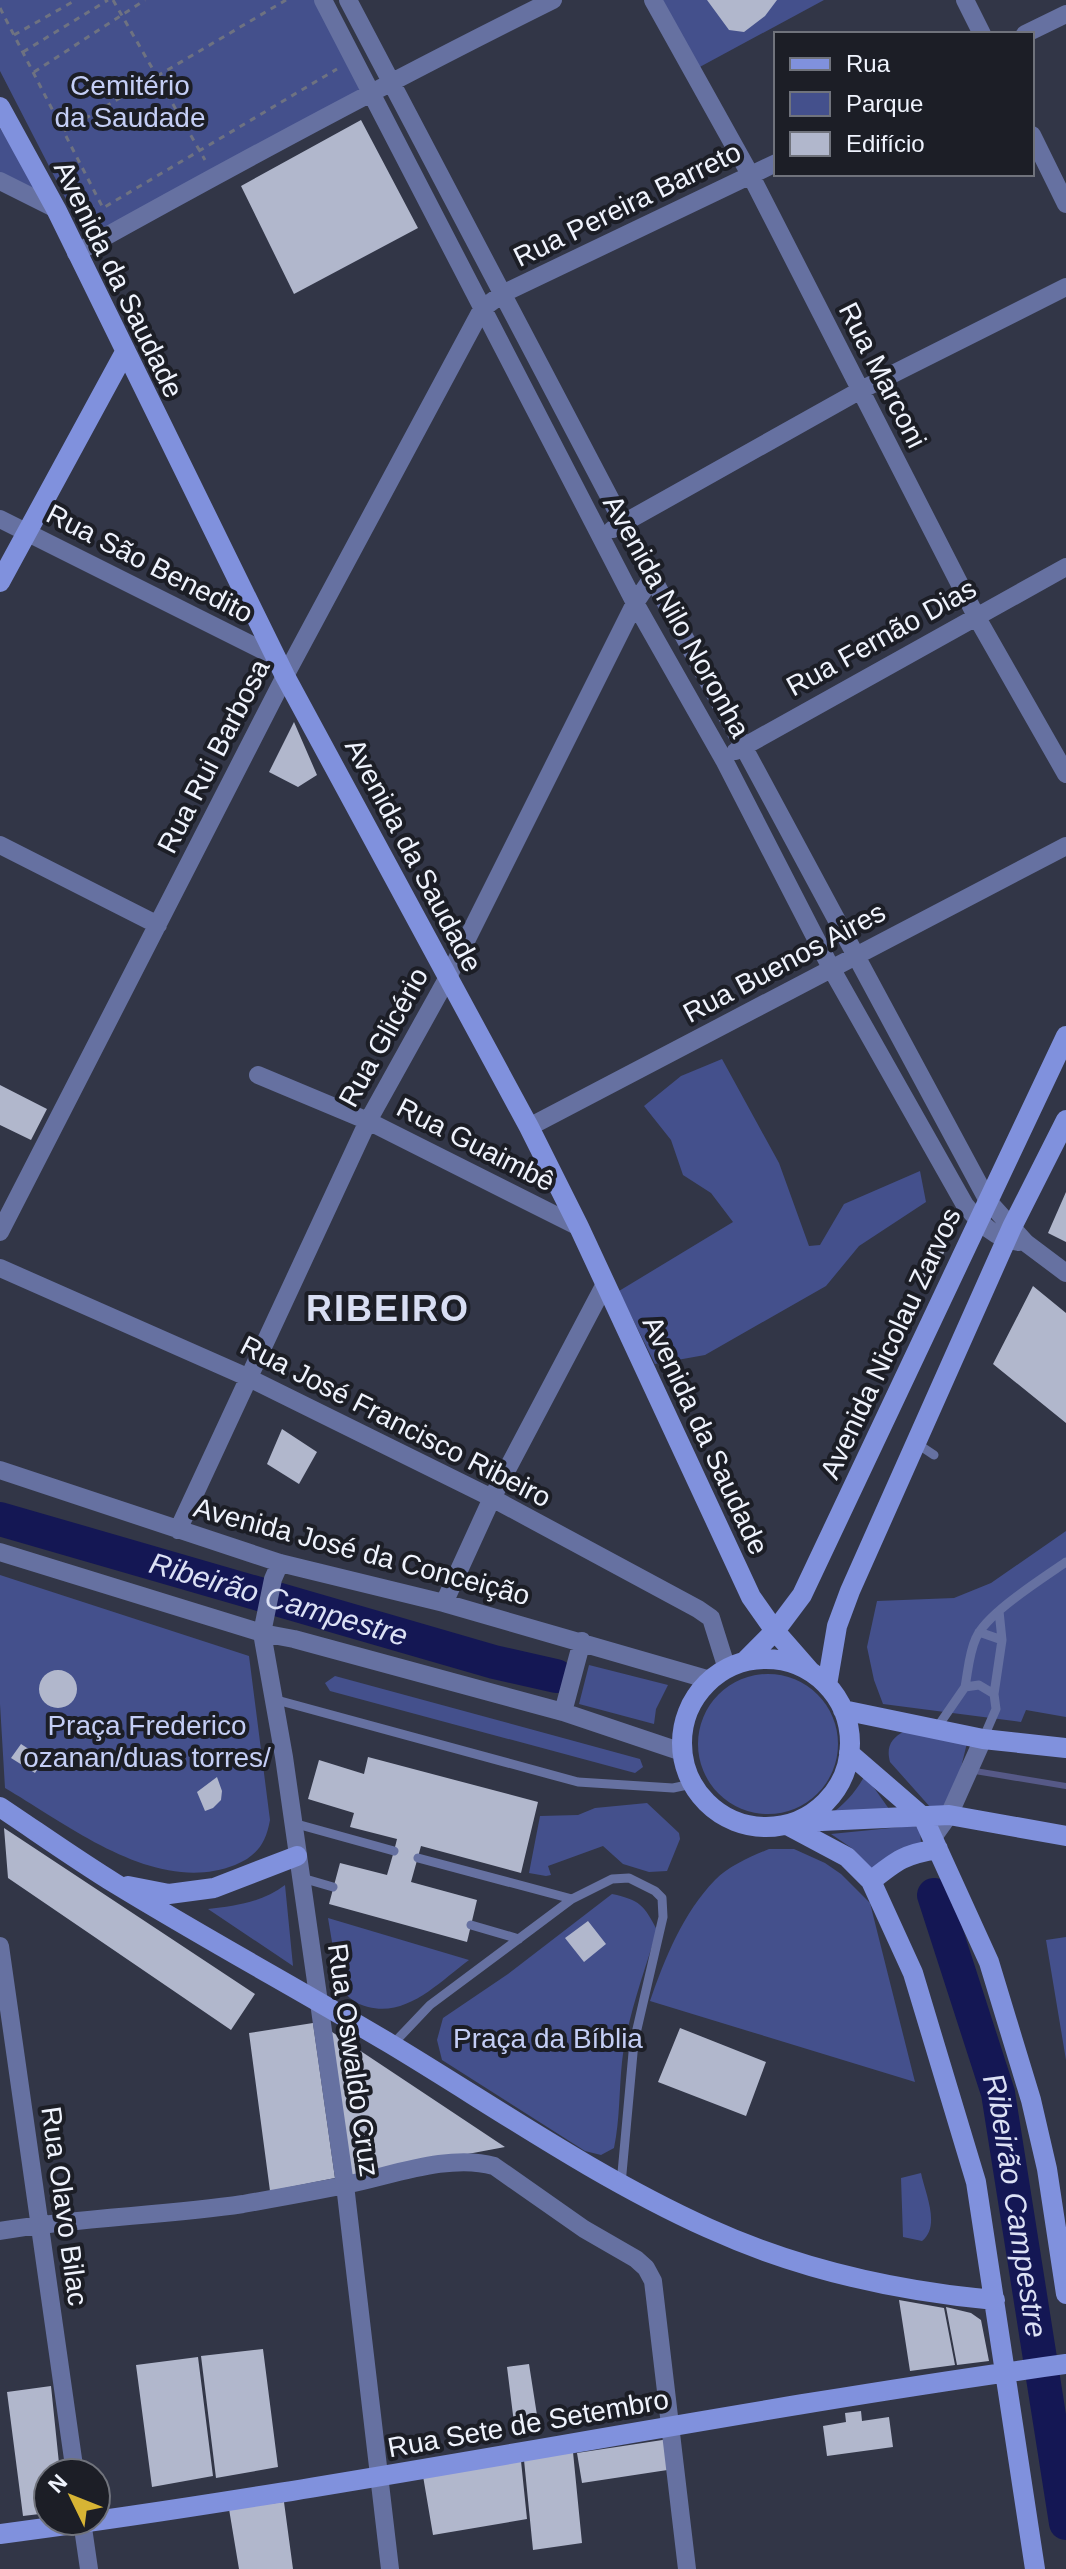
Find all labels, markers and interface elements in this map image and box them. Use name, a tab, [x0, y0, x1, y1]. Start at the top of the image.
legend	[774, 32, 1034, 176]
text: Rua	[846, 50, 891, 77]
park label: Cemitério da Saudade	[54, 70, 206, 133]
text: Parque	[846, 90, 923, 117]
text: Edifício	[846, 130, 925, 157]
street label: Rua Pereira Barreto	[509, 136, 746, 273]
street label: Avenida da Saudade	[48, 156, 189, 403]
street label: Rua Marconi	[833, 297, 932, 453]
street label: Avenida Nilo Noronha	[597, 490, 756, 743]
street label: Rua São Benedito	[41, 498, 258, 629]
street label: Rua Fernão Dias	[781, 573, 981, 702]
street label: Rua Rui Barbosa	[151, 654, 276, 858]
street label: Avenida da Saudade	[339, 733, 488, 977]
street label: Rua Buenos Aires	[678, 896, 890, 1029]
street label: Rua Glicério	[333, 962, 434, 1112]
street label: Rua Guaimbê	[392, 1091, 560, 1197]
street label: Avenida Nicolau Zarvos	[814, 1203, 967, 1484]
district label: RIBEIRO	[306, 1288, 470, 1329]
street label: Avenida da Saudade	[637, 1311, 774, 1559]
street label: Rua José Francisco Ribeiro	[236, 1330, 556, 1513]
street label: Avenida José da Conceição	[190, 1492, 533, 1611]
water label: Ribeirão Campestre	[146, 1546, 411, 1652]
park label: Praça Frederico ozanan/duas torres/	[23, 1710, 271, 1773]
street label: Rua Oswaldo Cruz	[322, 1942, 385, 2179]
park label: Praça da Bíblia	[453, 2023, 643, 2054]
water label: Ribeirão Campestre	[977, 2069, 1053, 2340]
street label: Rua Olavo Bilac	[35, 2105, 94, 2308]
street label: Rua Sete de Setembro	[385, 2383, 671, 2463]
north arrow	[32, 2457, 112, 2537]
text: N	[43, 2469, 72, 2498]

